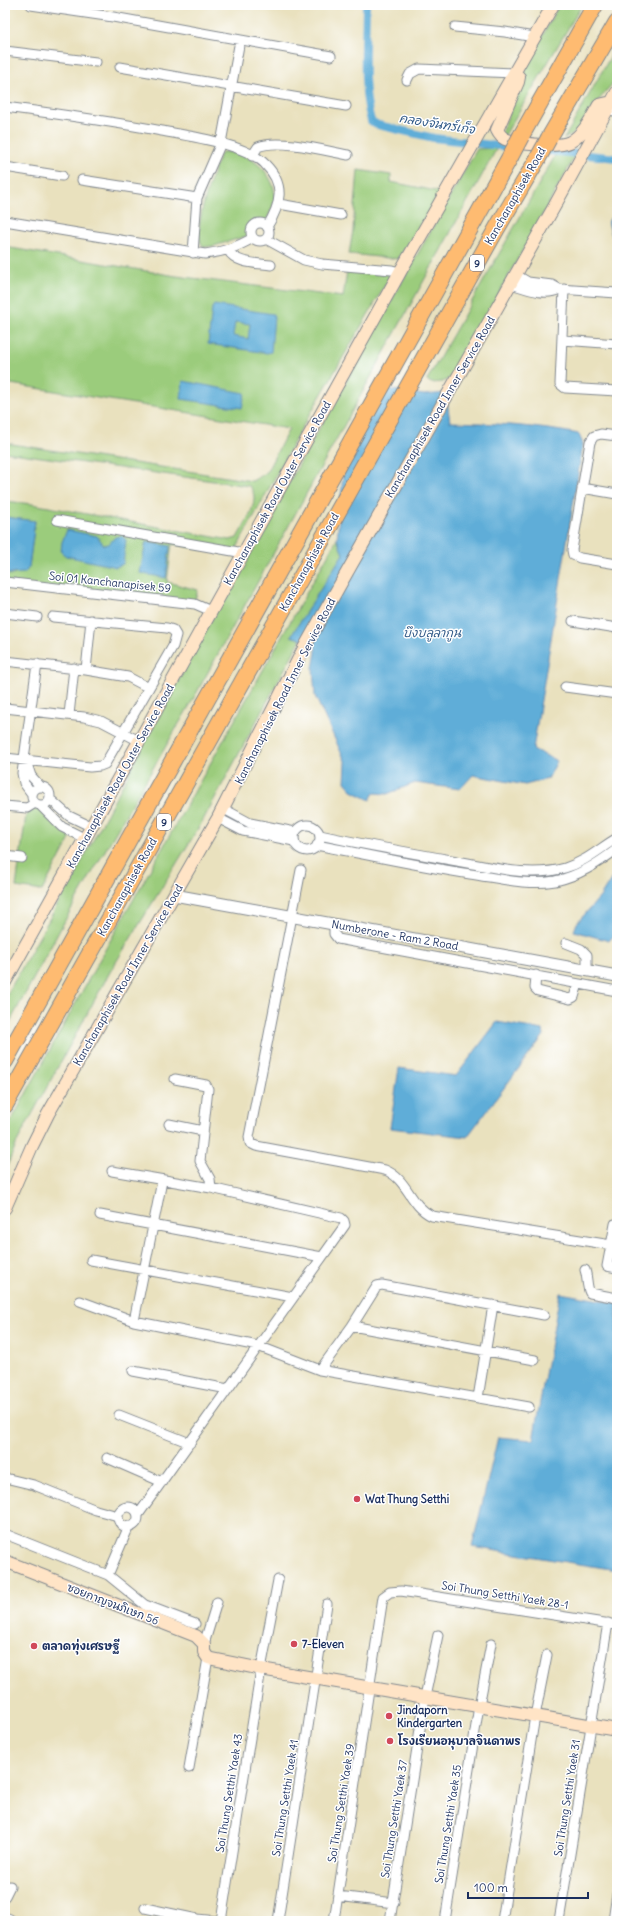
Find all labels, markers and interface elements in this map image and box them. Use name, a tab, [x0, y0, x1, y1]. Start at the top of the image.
water label: คลองจันทร์เก็จ	[398, 110, 477, 137]
street label: Kanchanaphisek Road	[481, 144, 549, 247]
road number: 9	[470, 255, 484, 271]
street label: Kanchanaphisek Road Inner Service Road	[382, 313, 498, 500]
street label: Kanchanaphisek Road Outer Service Road	[221, 399, 333, 587]
street label: Kanchanaphisek Road	[276, 511, 342, 613]
street label: Soi 01 Kanchanapisek 59	[48, 569, 172, 595]
street label: Kanchanaphisek Road Inner Service Road	[232, 595, 339, 787]
water label: บึงบลูลากูน	[403, 625, 462, 642]
street label: Kanchanaphisek Road Outer Service Road	[63, 681, 177, 871]
road number: 9	[157, 814, 171, 830]
street label: Kanchanaphisek Road	[94, 835, 160, 939]
street label: Kanchanaphisek Road Inner Service Road	[70, 881, 186, 1068]
street label: Numberone - Ram 2 Road	[331, 917, 460, 953]
place label: Wat Thung Setthi	[365, 1492, 449, 1507]
marker: Wat Thung Setthi	[352, 1494, 362, 1504]
street label: Soi Thung Setthi Yaek 28-1	[440, 1578, 570, 1612]
street label: ซอยกาญจนภิเษก 56	[65, 1580, 161, 1628]
place label: 7-Eleven	[302, 1637, 345, 1651]
place label: ตลาดทุ่งเศรษฐี	[42, 1638, 120, 1655]
marker: 7-Eleven	[289, 1639, 299, 1649]
marker: ตลาดทุ่งเศรษฐี	[29, 1641, 39, 1651]
place label: Jindaporn Kindergarten	[397, 1703, 463, 1731]
marker: Jindaporn Kindergarten	[384, 1711, 394, 1721]
street label: Soi Thung Setthi Yaek 43	[213, 1733, 245, 1853]
place label: โรงเรียนอนุบาลจินดาพร	[397, 1733, 520, 1750]
marker: โรงเรียนอนุบาลจินดาพร	[385, 1736, 395, 1746]
street label: Soi Thung Setthi Yaek 41	[269, 1739, 301, 1857]
street label: Soi Thung Setthi Yaek 31	[551, 1739, 583, 1857]
street label: Soi Thung Setthi Yaek 39	[325, 1743, 357, 1863]
street label: Soi Thung Setthi Yaek 37	[378, 1758, 410, 1879]
street label: Soi Thung Setthi Yaek 35	[432, 1764, 464, 1884]
scale bar	[468, 1874, 588, 1900]
text: 100 m	[474, 1880, 508, 1895]

